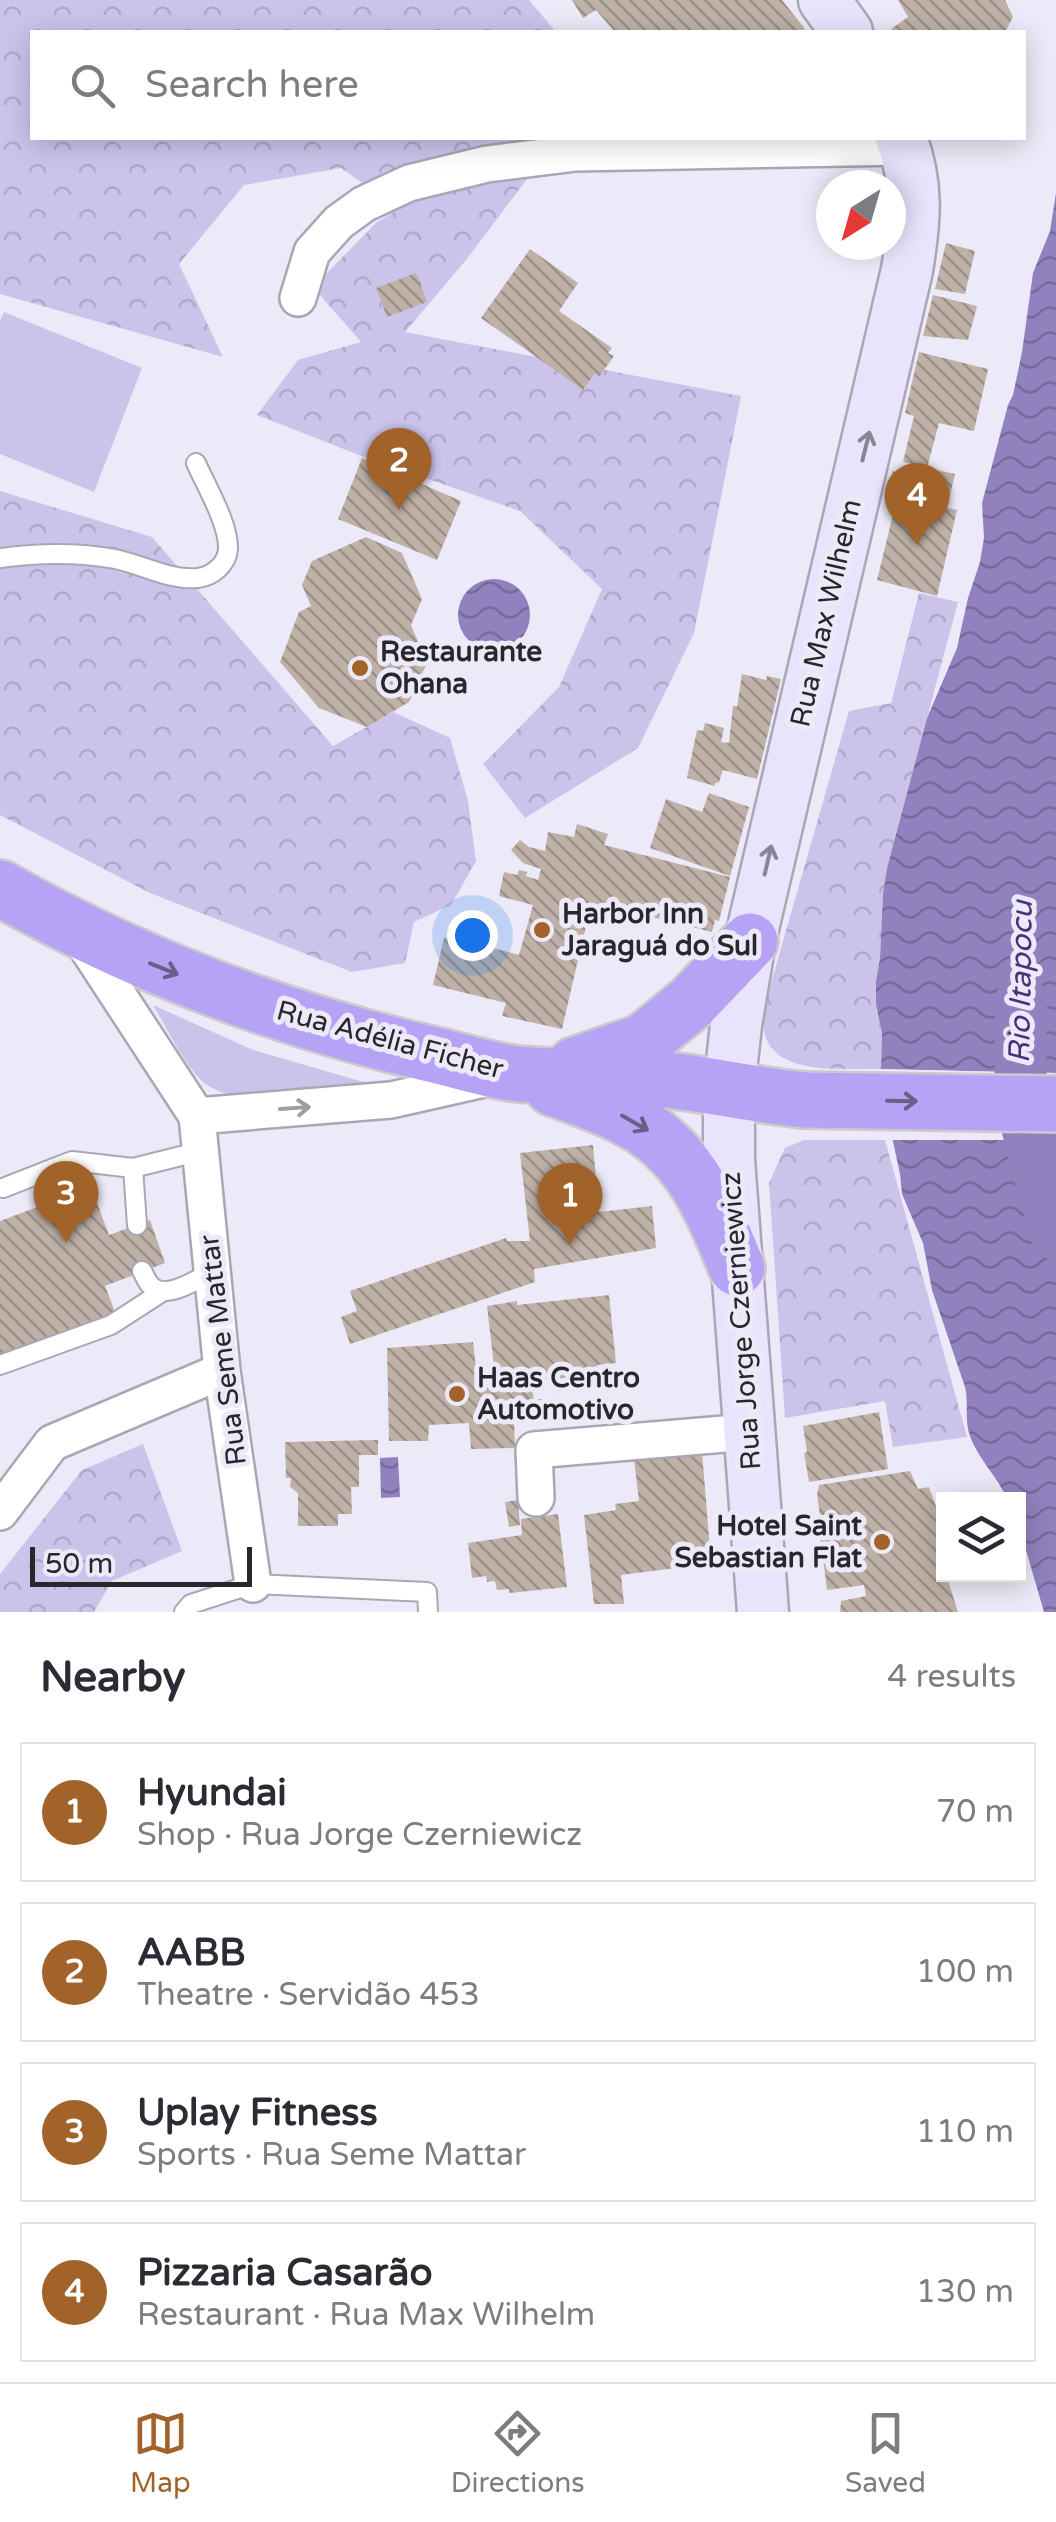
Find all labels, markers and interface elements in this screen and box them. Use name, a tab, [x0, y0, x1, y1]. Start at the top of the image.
search box	[30, 30, 1026, 140]
icon: search	[65, 58, 120, 113]
text: Search here	[145, 62, 359, 108]
north arrow	[816, 170, 906, 260]
pin: 2	[366, 428, 432, 510]
one-way arrow	[857, 431, 876, 462]
pin: 4	[884, 462, 950, 545]
street label: Rua Max Wilhelm	[783, 496, 869, 730]
place label: Restaurante Ohana	[380, 635, 542, 701]
marker: Restaurante Ohana	[349, 657, 371, 679]
one-way arrow	[760, 845, 778, 877]
place label: Harbor Inn Jaraguá do Sul	[561, 897, 758, 963]
water label: Rio Itapocu	[1001, 899, 1041, 1064]
your location	[447, 910, 498, 961]
marker: Harbor Inn Jaraguá do Sul	[531, 919, 553, 941]
one-way arrow	[148, 961, 179, 979]
street label: Rua Adélia Ficher	[273, 993, 507, 1087]
one-way arrow	[886, 1092, 918, 1111]
one-way arrow	[278, 1098, 310, 1117]
one-way arrow	[620, 1113, 649, 1133]
pin: 3	[34, 1160, 98, 1243]
pin: 1	[538, 1162, 602, 1245]
street label: Rua Jorge Czerniewicz	[714, 1171, 768, 1471]
street label: Rua Seme Mattar	[192, 1232, 254, 1467]
place label: Haas Centro Automotivo	[477, 1361, 640, 1427]
marker: Haas Centro Automotivo	[446, 1383, 468, 1405]
map controls	[936, 1492, 1026, 1582]
button: layers	[936, 1492, 1026, 1582]
place label: Hotel Saint Sebastian Flat	[675, 1509, 862, 1575]
marker: Hotel Saint Sebastian Flat	[871, 1531, 893, 1553]
scale bar	[30, 1542, 252, 1586]
text: 50 m	[45, 1547, 113, 1581]
text: Nearby	[40, 1652, 185, 1703]
text: 4 results	[887, 1658, 1016, 1696]
text: Hyundai	[137, 1770, 287, 1816]
text: 1	[64, 1793, 85, 1831]
text: 70 m	[936, 1793, 1014, 1831]
text: Shop · Rua Jorge Czerniewicz	[137, 1816, 582, 1854]
text: AABB	[137, 1930, 246, 1976]
text: 2	[64, 1953, 85, 1991]
text: 100 m	[916, 1953, 1014, 1991]
text: Theatre · Servidão 453	[137, 1976, 480, 2014]
text: Uplay Fitness	[137, 2090, 378, 2136]
text: 3	[64, 2113, 85, 2151]
text: 110 m	[916, 2113, 1014, 2151]
text: Sports · Rua Seme Mattar	[137, 2136, 526, 2174]
text: Pizzaria Casarão	[137, 2250, 433, 2296]
text: 4	[64, 2273, 85, 2311]
text: 130 m	[916, 2273, 1014, 2311]
text: Restaurant · Rua Max Wilhelm	[137, 2296, 595, 2334]
tab: Map	[130, 2406, 191, 2500]
tab: Directions	[451, 2406, 585, 2500]
tab: Saved	[845, 2406, 926, 2500]

